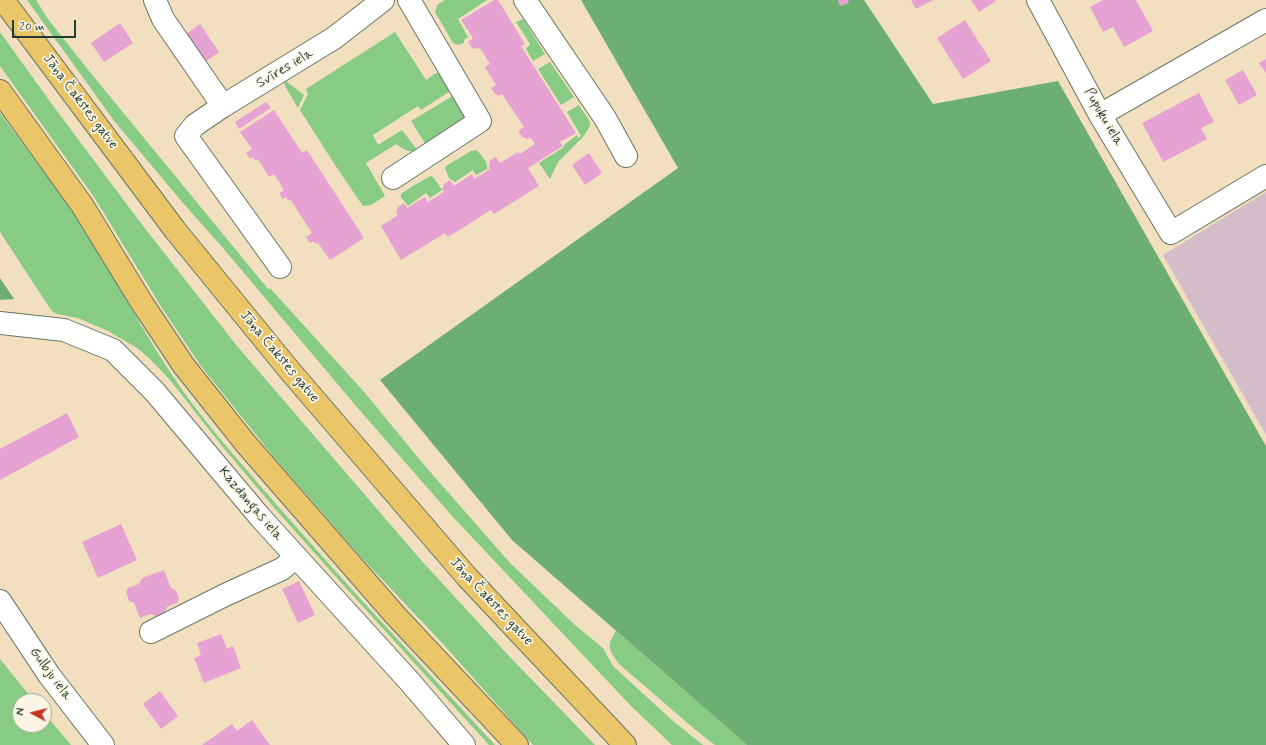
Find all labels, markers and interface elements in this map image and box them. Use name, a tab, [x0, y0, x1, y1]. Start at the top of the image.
scale bar	[14, 12, 78, 38]
text: 20 m	[19, 19, 45, 35]
street label: Svīres iela	[254, 46, 316, 92]
street label: Jāņa Čakstes gatve	[39, 51, 121, 153]
street label: Pupuķu iela	[1080, 85, 1126, 149]
street label: Jāņa Čakstes gatve	[236, 308, 322, 406]
street label: Kazdangas iela	[214, 464, 286, 544]
street label: Jāņa Čakstes gatve	[446, 554, 536, 650]
street label: Gulbju iela	[25, 644, 75, 704]
north arrow	[12, 693, 52, 733]
text: N	[14, 707, 28, 716]

